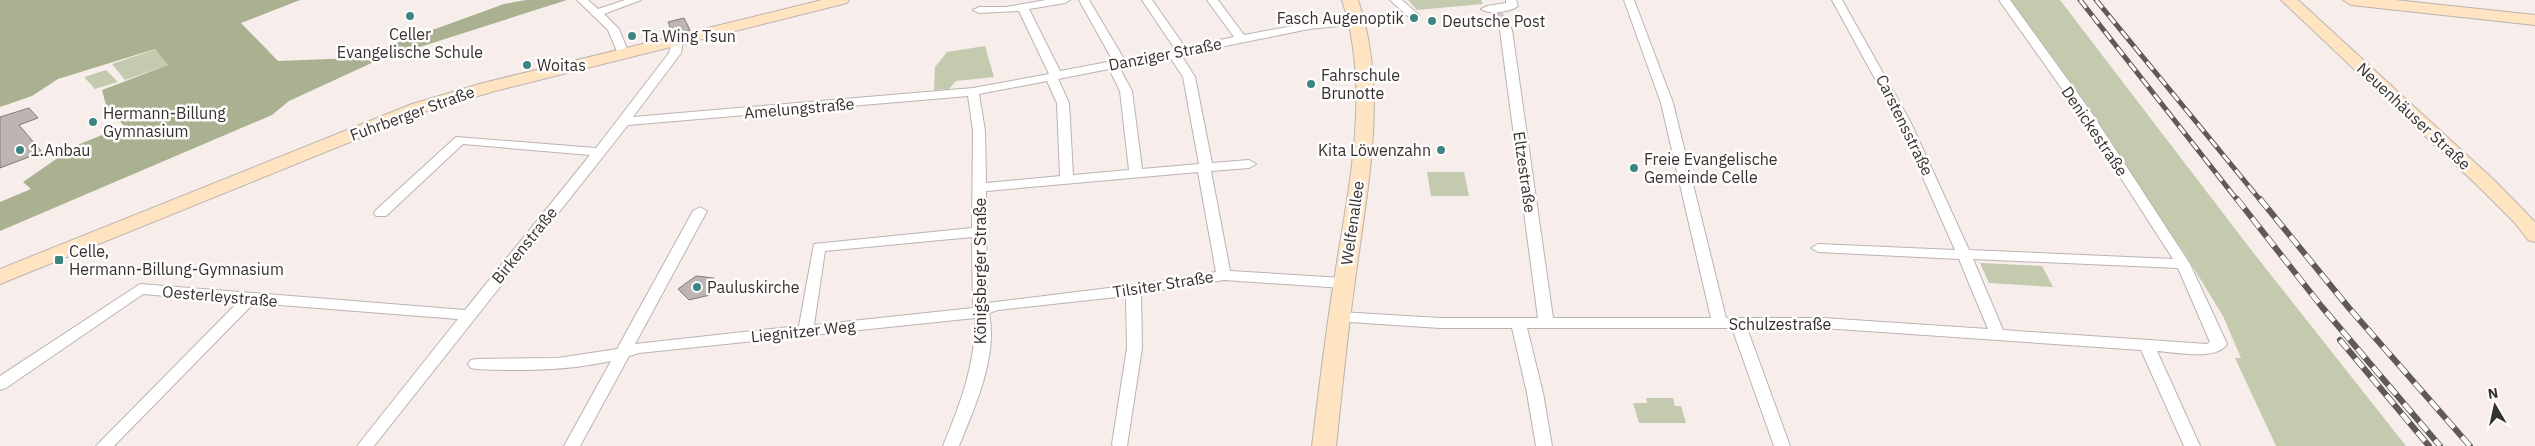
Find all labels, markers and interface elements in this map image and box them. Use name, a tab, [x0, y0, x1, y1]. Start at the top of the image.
place label: Fasch Augenoptik	[1277, 8, 1405, 28]
marker: Celler Evangelische Schule	[404, 10, 416, 22]
place label: Deutsche Post	[1442, 11, 1545, 31]
marker: Fasch Augenoptik	[1408, 12, 1420, 24]
marker: Deutsche Post	[1426, 15, 1438, 27]
place label: Celler Evangelische Schule	[337, 24, 483, 62]
place label: Ta Wing Tsun	[642, 26, 736, 46]
marker: Ta Wing Tsun	[626, 30, 638, 42]
street label: Danziger Straße	[1107, 33, 1223, 75]
place label: Woitas	[537, 55, 586, 75]
street label: Neuenhäuser Straße	[2353, 58, 2475, 174]
marker: Woitas	[521, 59, 533, 71]
place label: Fahrschule Brunotte	[1321, 65, 1400, 103]
street label: Carstensstraße	[1872, 71, 1938, 179]
marker: Fahrschule Brunotte	[1305, 78, 1317, 90]
street label: Fuhrberger Straße	[347, 81, 477, 145]
street label: Denickestraße	[2058, 82, 2133, 180]
street label: Amelungstraße	[743, 93, 855, 123]
place label: Hermann-Billung Gymnasium	[103, 103, 226, 141]
marker: Hermann-Billung Gymnasium	[87, 116, 99, 128]
street label: Eltzestraße	[1509, 130, 1541, 214]
place label: 1.Anbau	[30, 140, 90, 160]
place label: Kita Löwenzahn	[1318, 140, 1431, 160]
marker: 1.Anbau	[14, 144, 26, 156]
marker: Kita Löwenzahn	[1435, 144, 1447, 156]
place label: Freie Evangelische Gemeinde Celle	[1644, 149, 1778, 187]
marker: Freie Evangelische Gemeinde Celle	[1628, 162, 1640, 174]
street label: Welfenallee	[1336, 179, 1368, 266]
street label: Königsberger Straße	[970, 197, 990, 344]
street label: Birkenstraße	[487, 202, 561, 287]
place label: Celle, Hermann-Billung-Gymnasium	[69, 241, 284, 279]
marker: Celle, Hermann-Billung-Gymnasium	[53, 254, 65, 266]
street label: Tilsiter Straße	[1111, 266, 1215, 302]
place label: Pauluskirche	[707, 277, 800, 297]
street label: Oesterleystraße	[162, 281, 279, 311]
marker: Pauluskirche	[691, 281, 703, 293]
street label: Schulzestraße	[1729, 314, 1832, 334]
street label: Liegnitzer Weg	[750, 316, 857, 346]
north arrow	[2470, 381, 2520, 431]
text: N	[2487, 383, 2499, 403]

